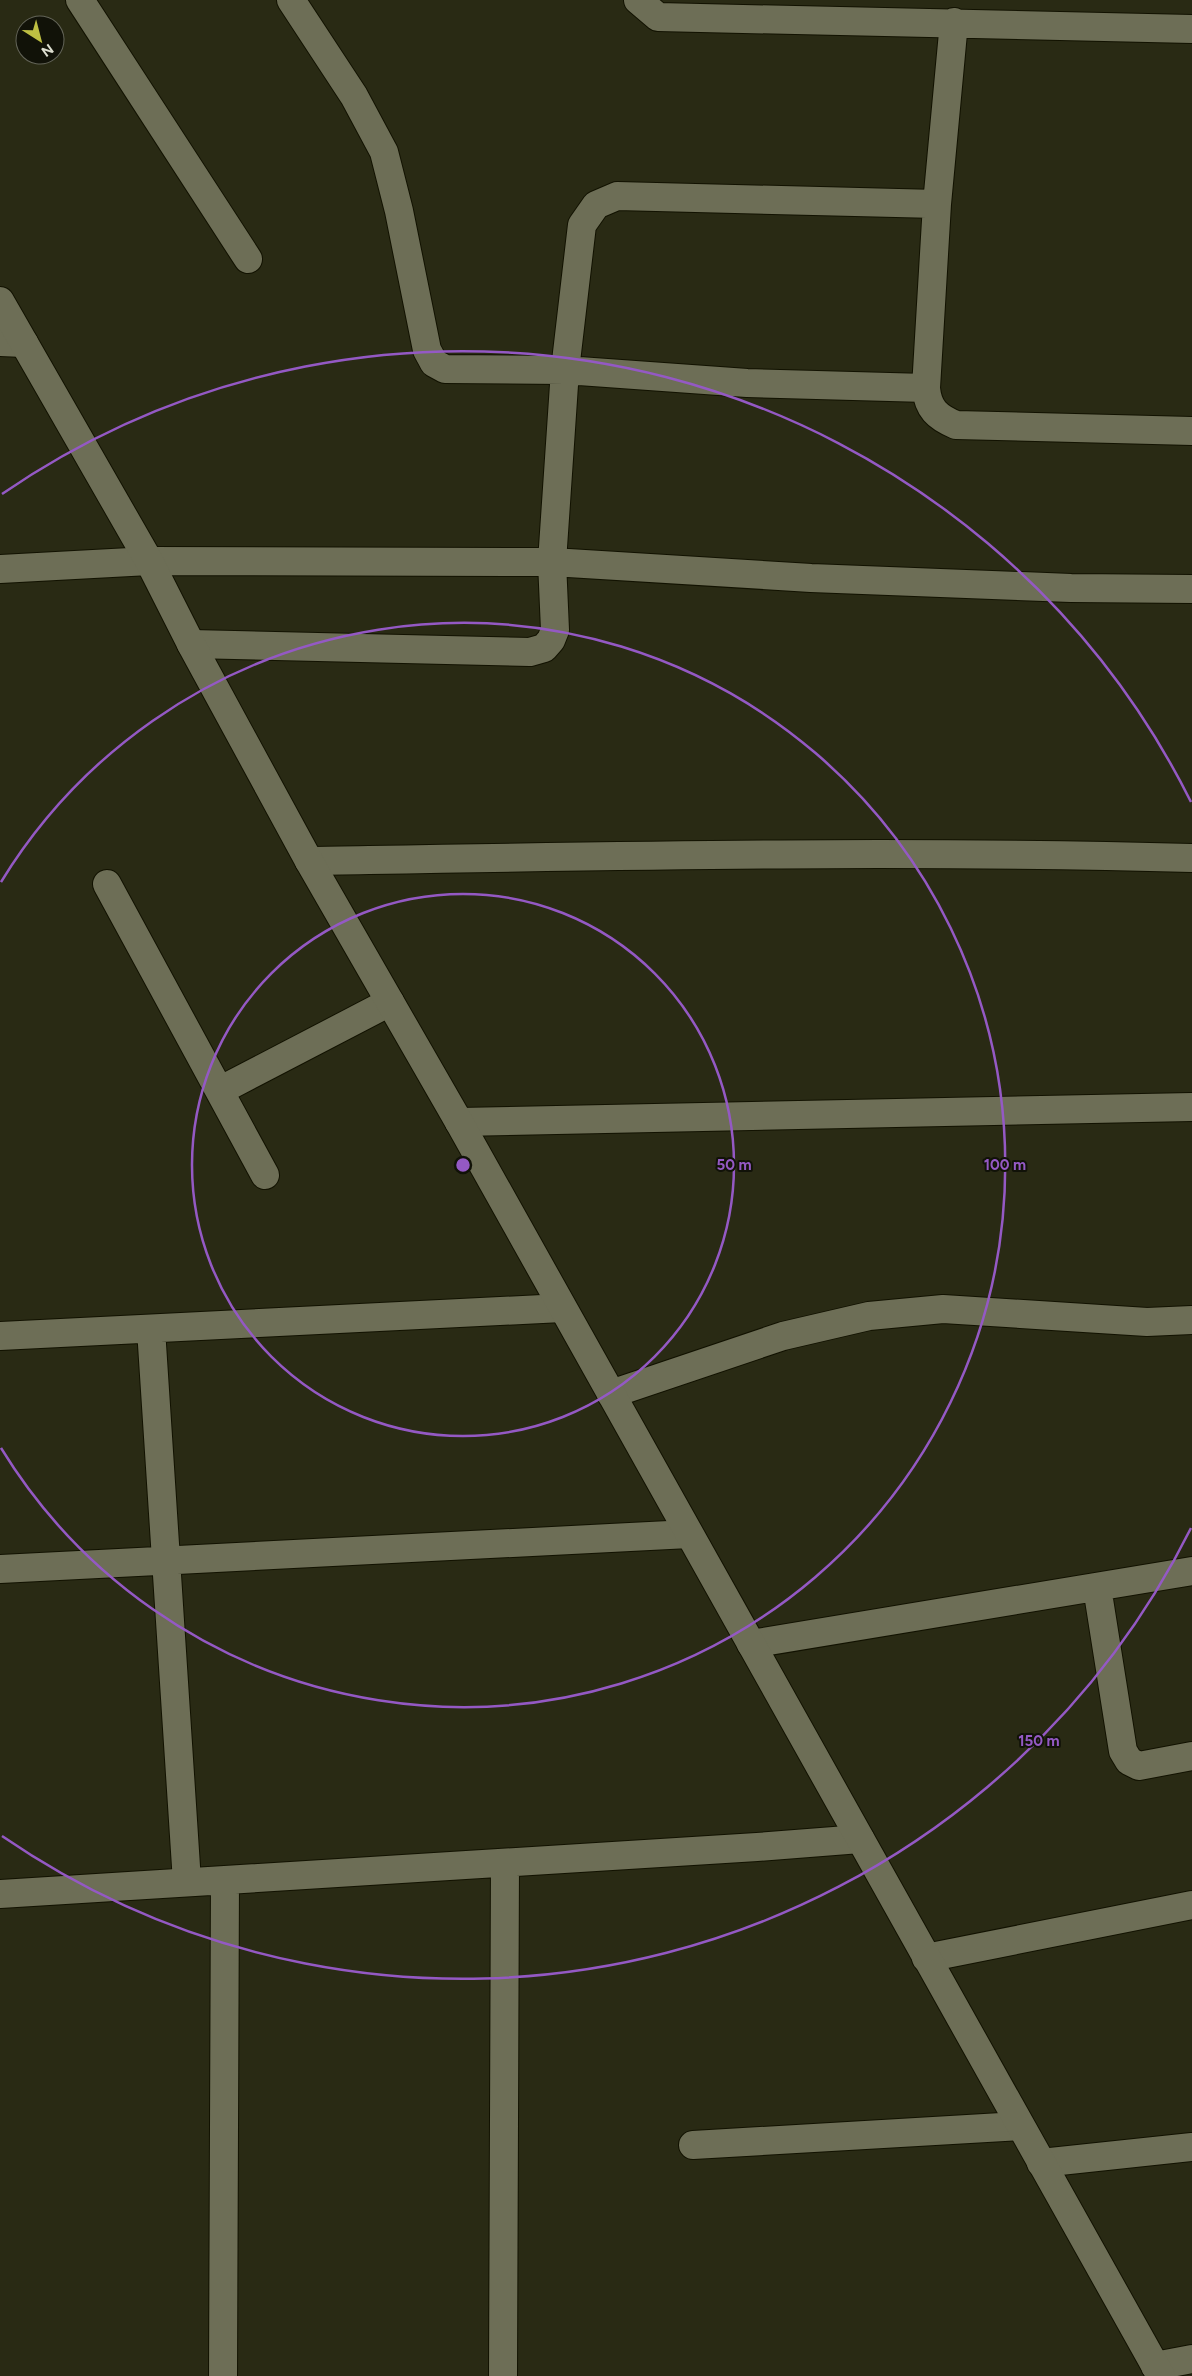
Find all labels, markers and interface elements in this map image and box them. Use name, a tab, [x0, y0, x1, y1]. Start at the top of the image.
north arrow	[15, 15, 65, 65]
text: N	[38, 40, 57, 60]
centre of rings	[454, 1156, 472, 1174]
text: 50 m	[716, 1156, 752, 1174]
text: 100 m	[984, 1156, 1026, 1174]
text: 150 m	[1018, 1732, 1060, 1750]

